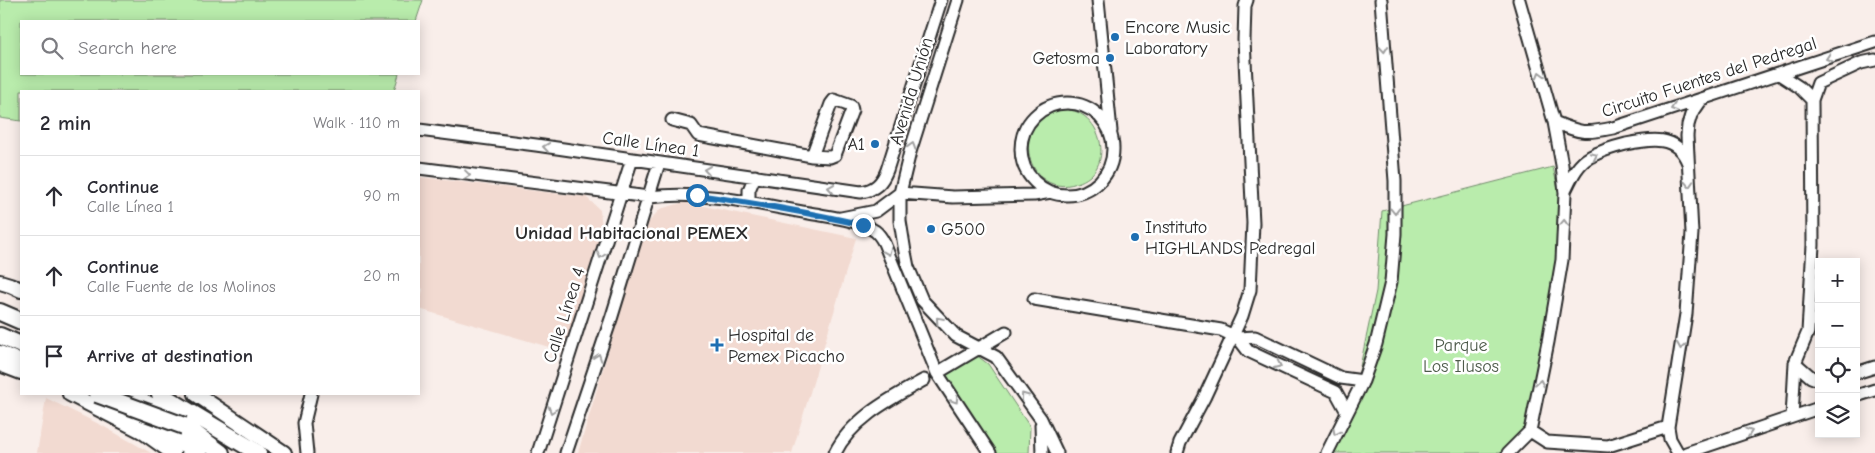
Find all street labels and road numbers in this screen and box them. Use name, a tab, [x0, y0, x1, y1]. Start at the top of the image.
street label: Circuito Fuentes del Pedregal	[1599, 33, 1819, 122]
street label: Avenida Unión	[885, 35, 938, 148]
street label: Calle Línea 1	[601, 127, 701, 162]
street label: Calle Línea 4	[539, 265, 590, 366]

